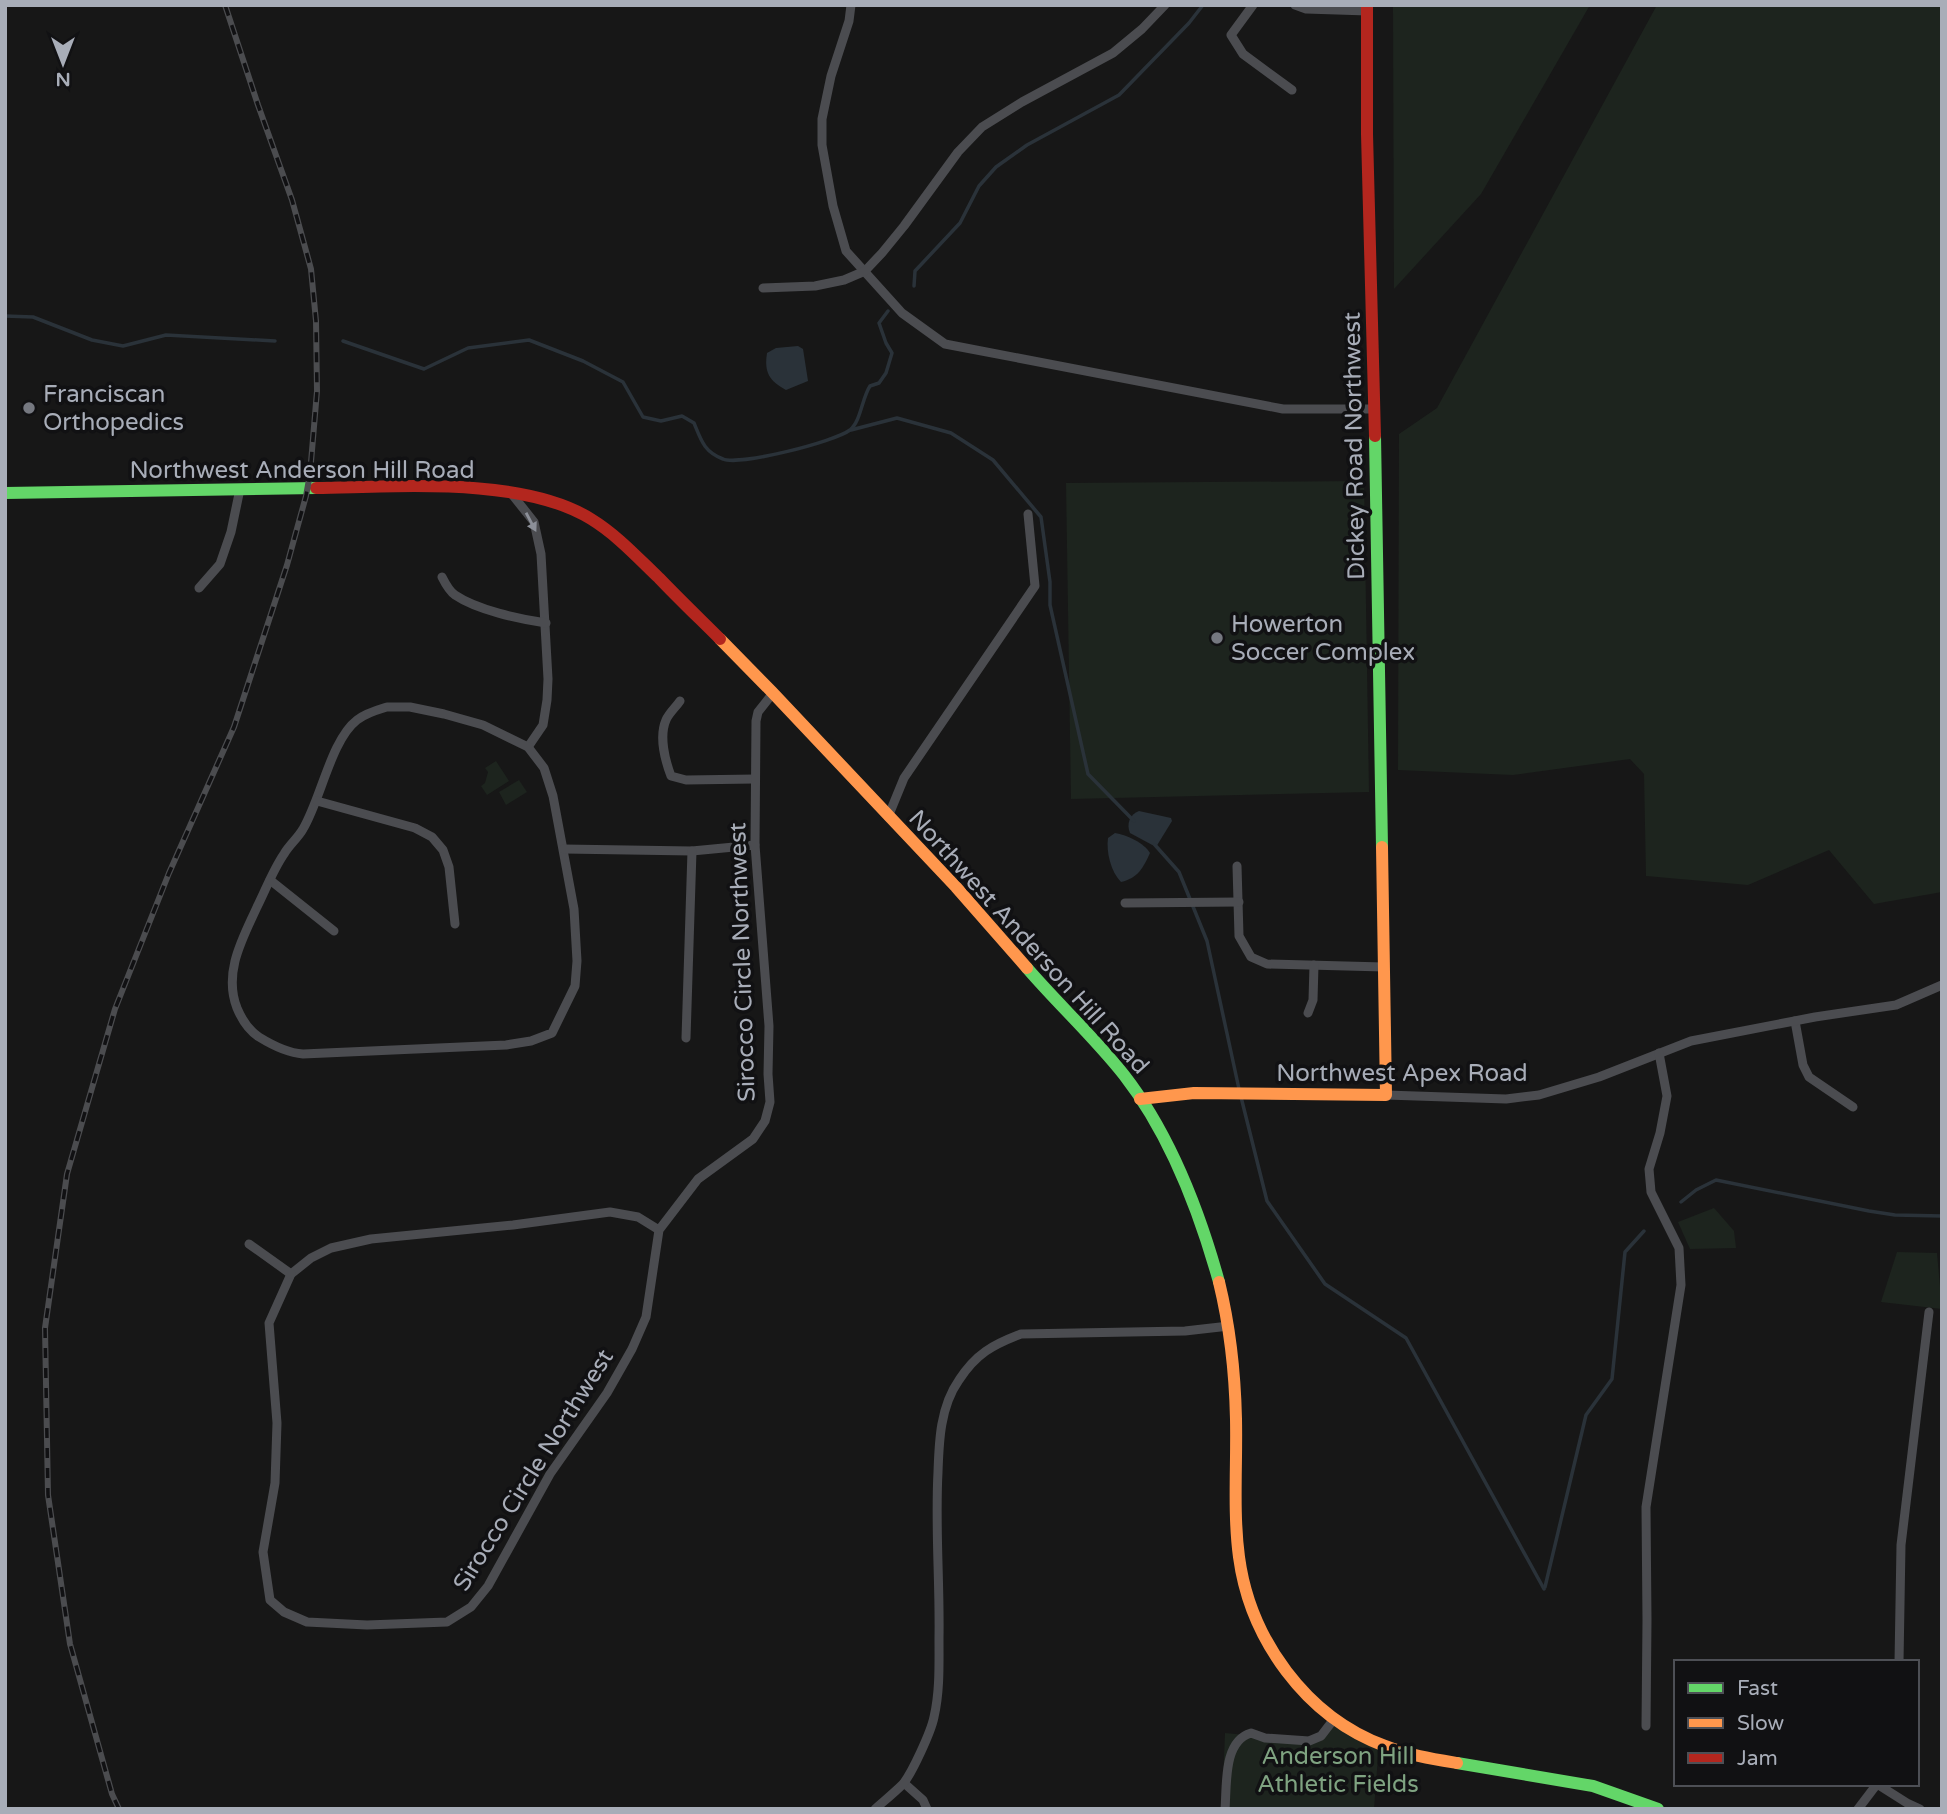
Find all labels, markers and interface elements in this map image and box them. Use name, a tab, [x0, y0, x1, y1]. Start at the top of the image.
north arrow	[28, 28, 98, 98]
text: N	[55, 68, 71, 90]
street label: Dickey Road Northwest	[1338, 312, 1371, 580]
place label: Franciscan Orthopedics	[43, 380, 184, 437]
marker: Franciscan Orthopedics	[21, 400, 37, 416]
street label: Northwest Anderson Hill Road	[129, 456, 475, 485]
one-way arrow	[524, 512, 536, 532]
place label: Howerton Soccer Complex	[1231, 610, 1415, 667]
marker: Howerton Soccer Complex	[1209, 630, 1225, 646]
street label: Northwest Anderson Hill Road	[902, 804, 1155, 1080]
street label: Sirocco Circle Northwest	[723, 822, 762, 1102]
street label: Northwest Apex Road	[1276, 1059, 1528, 1088]
street label: Sirocco Circle Northwest	[447, 1344, 620, 1596]
legend	[1674, 1660, 1919, 1786]
text: Fast	[1737, 1676, 1778, 1701]
text: Slow	[1737, 1711, 1785, 1736]
park label: Anderson Hill Athletic Fields	[1257, 1742, 1419, 1799]
text: Jam	[1737, 1746, 1778, 1771]

